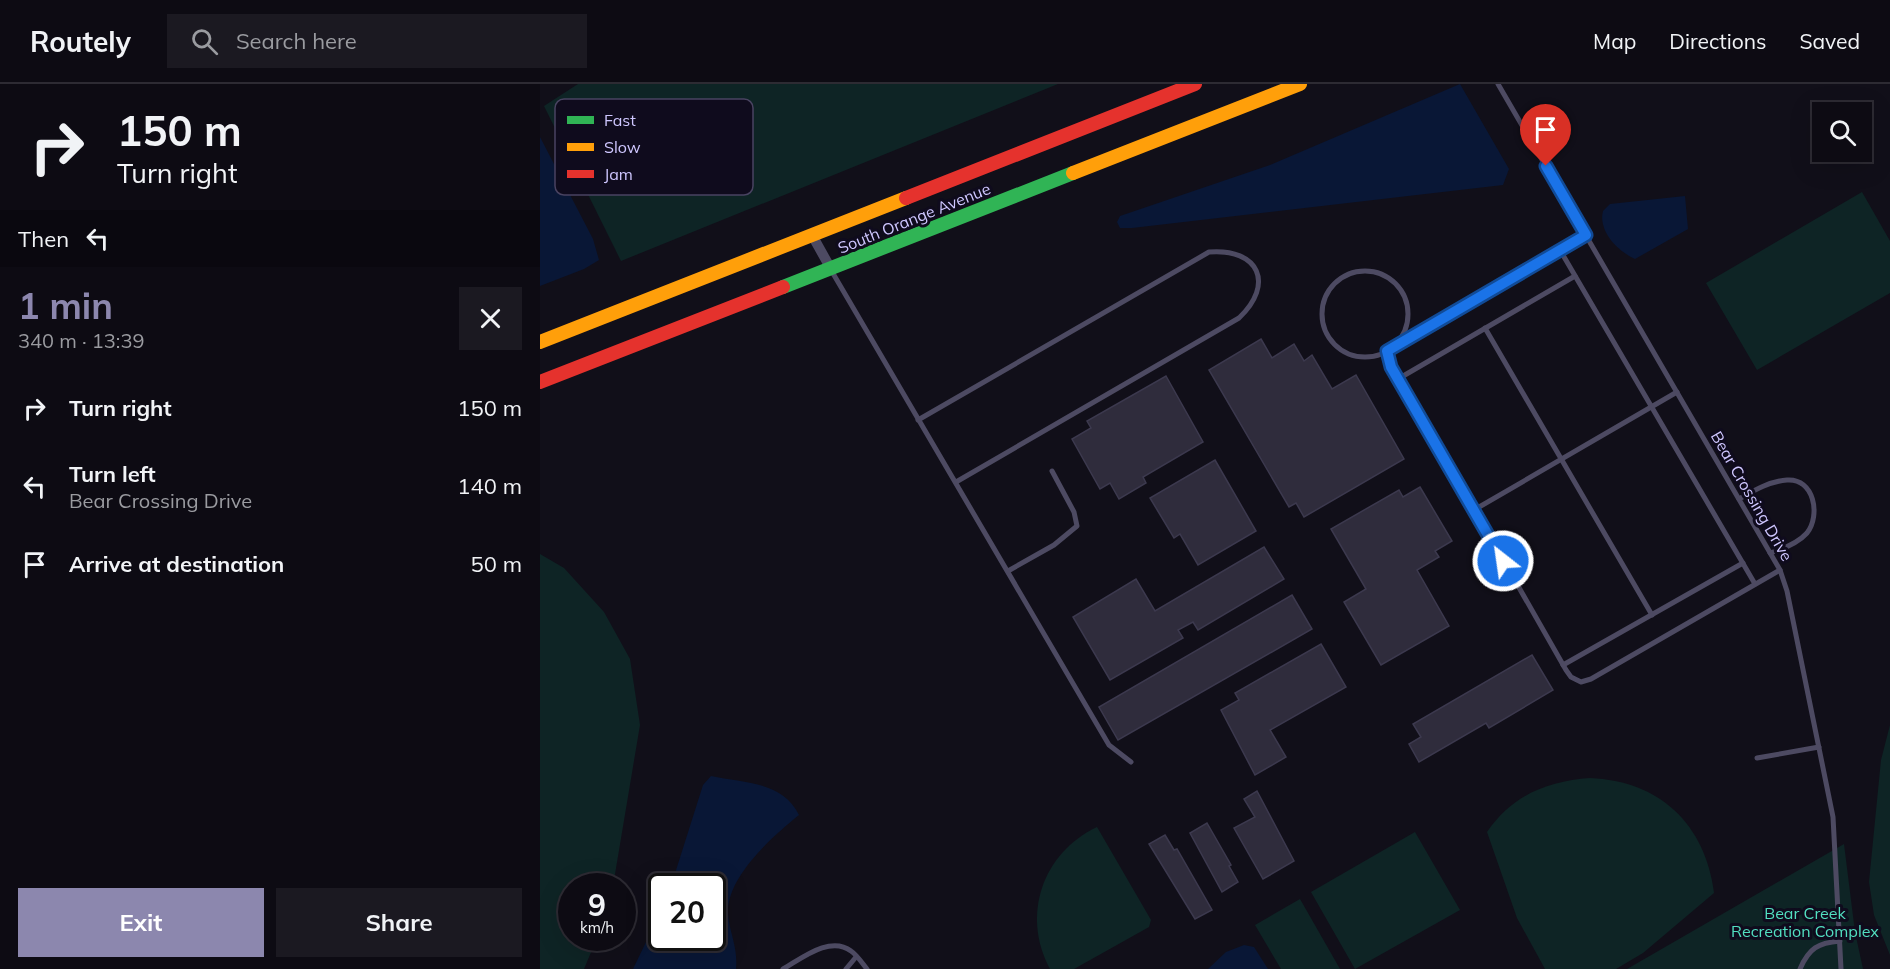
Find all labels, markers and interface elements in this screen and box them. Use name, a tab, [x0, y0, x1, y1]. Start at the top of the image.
search box	[167, 14, 587, 68]
text: Routely	[30, 24, 131, 59]
icon: search	[188, 25, 221, 58]
text: Search here	[236, 27, 357, 55]
text: Map	[1593, 28, 1636, 54]
text: Directions	[1669, 28, 1766, 54]
text: Saved	[1799, 28, 1860, 54]
legend	[555, 99, 753, 195]
map controls	[1812, 102, 1872, 162]
button: search	[1812, 102, 1872, 162]
text: 150 m	[117, 104, 242, 157]
pin	[1520, 104, 1571, 166]
icon: right	[18, 108, 96, 186]
text: Fast	[604, 110, 636, 130]
icon: arrive	[1529, 113, 1562, 146]
text: Slow	[604, 137, 641, 157]
text: Turn right	[117, 156, 237, 190]
text: Jam	[604, 164, 633, 184]
street label: South Orange Avenue	[835, 178, 993, 258]
icon: left	[81, 222, 114, 255]
text: Then	[18, 225, 69, 253]
text: 1 min	[18, 283, 113, 328]
button: close	[459, 287, 522, 350]
text: 340 m · 13:39	[18, 328, 144, 353]
icon: right	[18, 392, 51, 425]
text: Turn right	[69, 394, 172, 422]
text: 150 m	[457, 394, 522, 422]
street label: Bear Crossing Drive	[1707, 428, 1797, 564]
text: Turn left	[69, 460, 156, 488]
icon: left	[18, 470, 51, 503]
text: 140 m	[457, 472, 522, 500]
text: Bear Crossing Drive	[69, 488, 252, 513]
position arrow	[1471, 529, 1535, 593]
icon: arrive	[18, 548, 51, 581]
text: Arrive at destination	[69, 550, 284, 578]
text: 50 m	[471, 550, 522, 578]
speed limit sign: 20	[648, 873, 726, 951]
text: 9	[588, 886, 606, 924]
button: Exit	[18, 888, 264, 957]
button: Share	[276, 888, 522, 957]
park label: Bear Creek Recreation Complex	[1731, 903, 1879, 941]
text: km/h	[580, 918, 614, 937]

